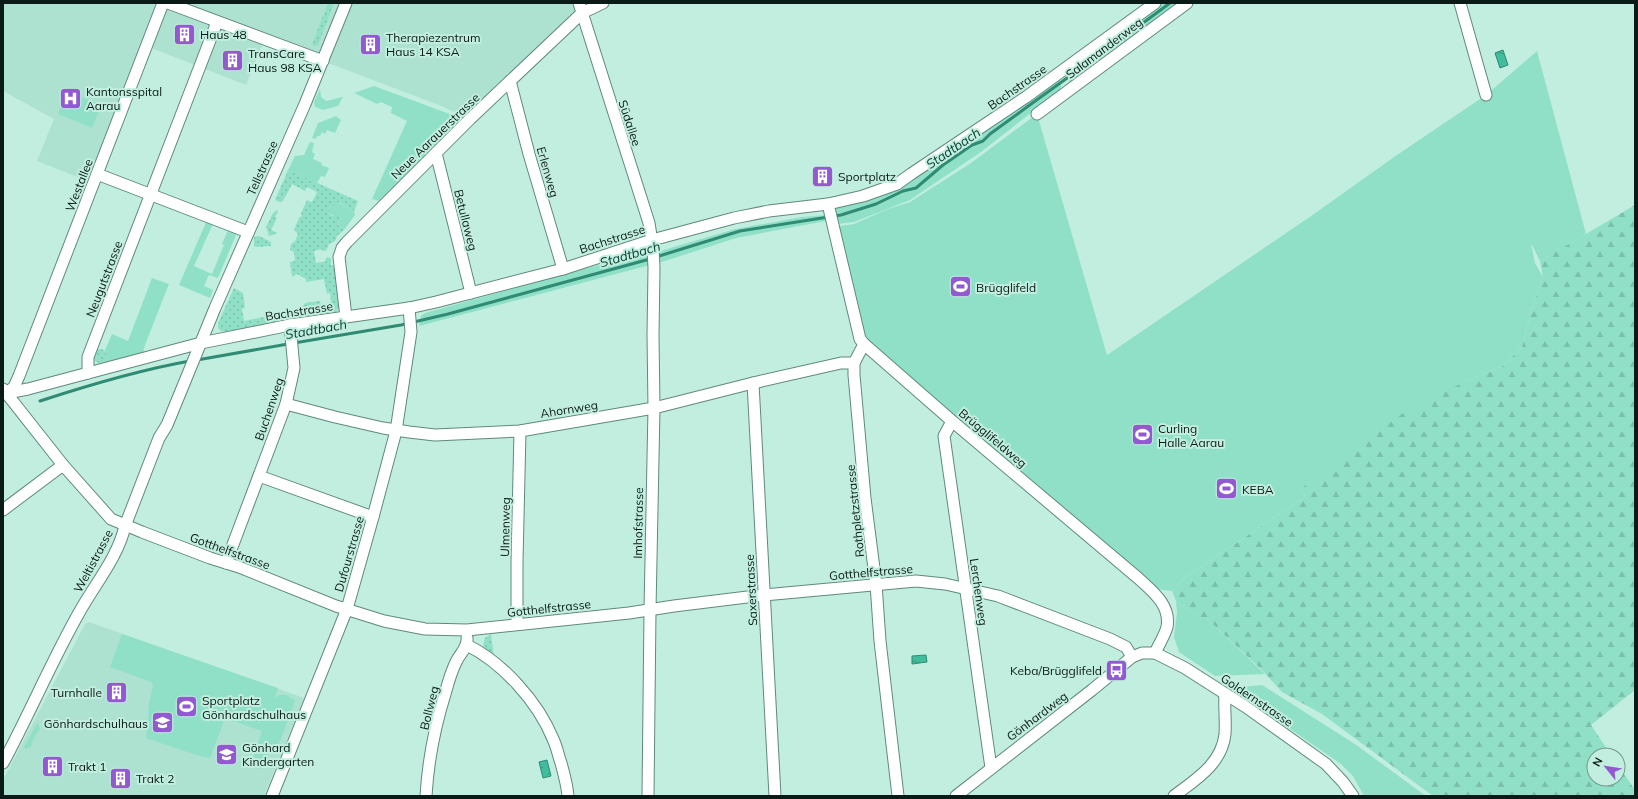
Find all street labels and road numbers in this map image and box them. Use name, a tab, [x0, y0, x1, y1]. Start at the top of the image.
street label: Salamanderweg	[1063, 14, 1145, 82]
street label: Bachstrasse	[985, 61, 1049, 113]
street label: Neue Aarauerstrasse	[388, 90, 482, 182]
street label: Südallee	[616, 98, 644, 148]
street label: Tellstrasse	[243, 138, 281, 198]
street label: Erlenweg	[534, 145, 562, 199]
street label: Westallee	[62, 157, 96, 213]
street label: Betullaweg	[451, 188, 481, 252]
street label: Bachstrasse	[577, 221, 647, 257]
street label: Neugutstrasse	[83, 239, 125, 319]
street label: Bachstrasse	[264, 298, 334, 324]
street label: Buchenweg	[251, 376, 287, 442]
street label: Ahornweg	[539, 397, 599, 421]
street label: Brügglifeldweg	[956, 405, 1030, 471]
street label: Rothpletzstrasse	[843, 464, 867, 558]
street label: Imhofstrasse	[630, 487, 646, 559]
street label: Ulmenweg	[497, 497, 513, 557]
street label: Dufourstrasse	[331, 515, 367, 593]
street label: Weltistrasse	[70, 527, 116, 595]
street label: Gotthelfstrasse	[188, 530, 272, 572]
street label: Saxerstrasse	[742, 554, 760, 626]
street label: Lerchenweg	[967, 557, 991, 627]
street label: Gotthelfstrasse	[828, 561, 914, 583]
street label: Gotthelfstrasse	[506, 596, 592, 620]
street label: Goldernstrasse	[1218, 670, 1296, 730]
street label: Bollweg	[416, 684, 442, 732]
street label: Gönhardweg	[1004, 688, 1070, 744]

